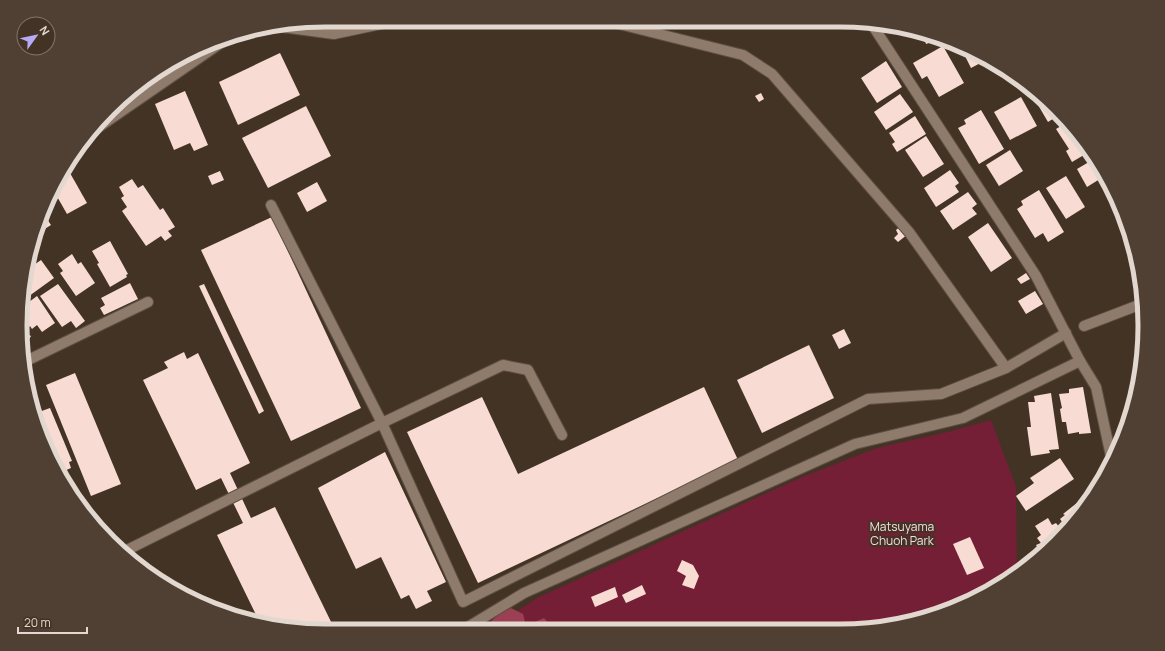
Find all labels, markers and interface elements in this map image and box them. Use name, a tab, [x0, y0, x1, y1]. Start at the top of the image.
north arrow	[16, 16, 56, 56]
text: N	[36, 23, 53, 38]
park label: Matsuyama Chuoh Park	[870, 518, 935, 549]
scale bar	[18, 609, 87, 635]
text: 20 m	[24, 614, 51, 631]

